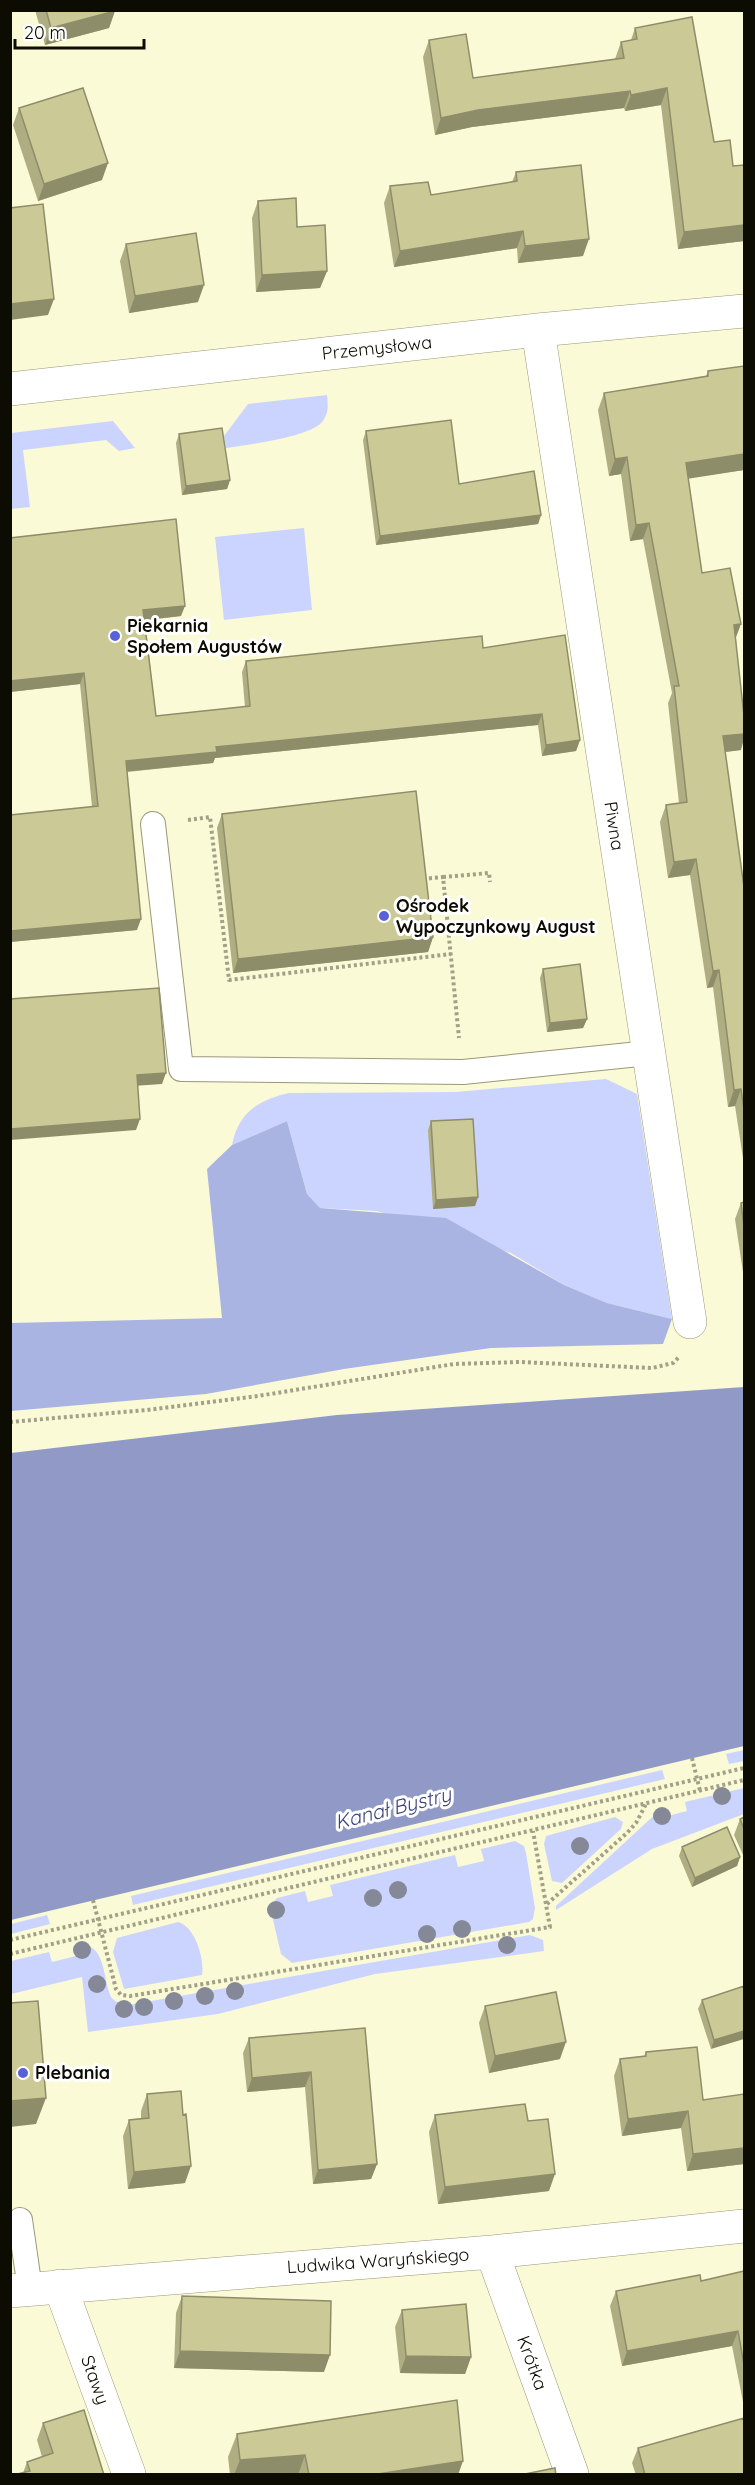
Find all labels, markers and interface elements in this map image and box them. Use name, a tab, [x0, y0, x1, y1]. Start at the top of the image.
scale bar	[15, 12, 144, 50]
text: 20 m	[24, 21, 66, 44]
street label: Przemysłowa	[321, 330, 433, 365]
place label: Piekarnia Społem Augustów	[127, 614, 282, 658]
marker: Piekarnia Społem Augustów	[108, 629, 122, 643]
street label: Piwna	[599, 800, 630, 852]
place label: Ośrodek Wypoczynkowy August	[396, 894, 596, 938]
marker: Ośrodek Wypoczynkowy August	[377, 909, 391, 923]
water label: Kanał Bystry	[332, 1781, 455, 1834]
place label: Plebania	[35, 2061, 110, 2084]
marker: Plebania	[16, 2066, 30, 2080]
street label: Ludwika Waryńskiego	[286, 2243, 470, 2278]
street label: Krótka	[512, 2332, 553, 2393]
street label: Stawy	[76, 2352, 115, 2408]

